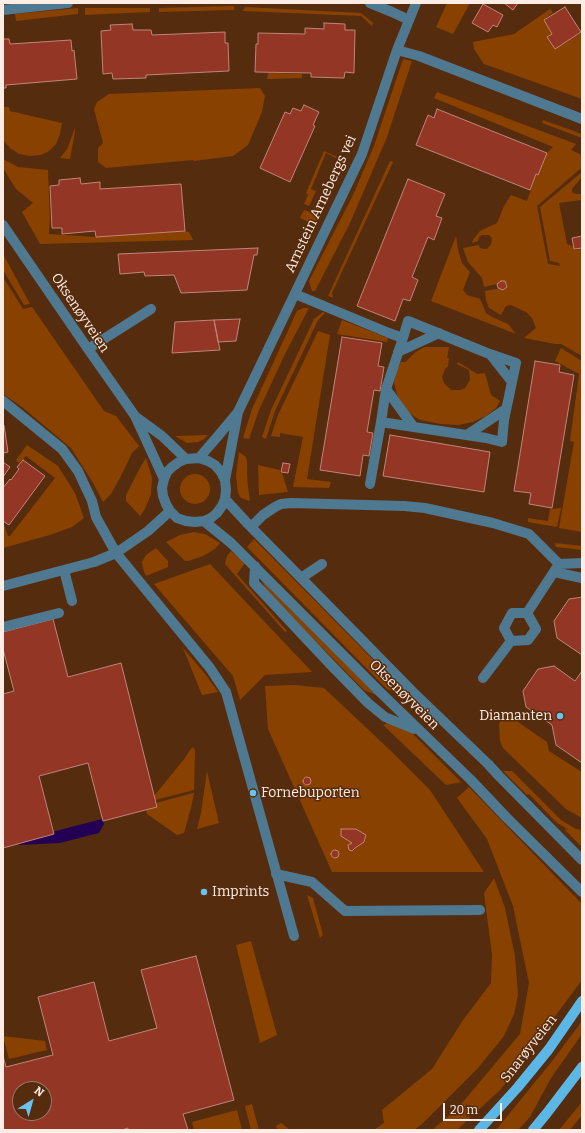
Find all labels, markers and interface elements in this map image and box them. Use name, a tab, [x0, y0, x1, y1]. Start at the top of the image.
street label: Arnstein Arnebergs vei	[282, 133, 360, 275]
street label: Oksenøyveien	[47, 270, 113, 356]
street label: Oksenøyveien	[366, 657, 442, 733]
place label: Diamanten	[479, 708, 552, 724]
marker: Diamanten	[555, 711, 565, 721]
place label: Fornebuporten	[261, 785, 360, 801]
marker: Fornebuporten	[248, 788, 258, 798]
place label: Imprints	[212, 884, 269, 900]
marker: Imprints	[199, 887, 209, 897]
street label: Snarøyveien	[497, 1012, 561, 1086]
north arrow	[12, 1081, 52, 1121]
text: N	[32, 1084, 46, 1100]
scale bar	[445, 1095, 504, 1121]
text: 20 m	[450, 1103, 478, 1117]

